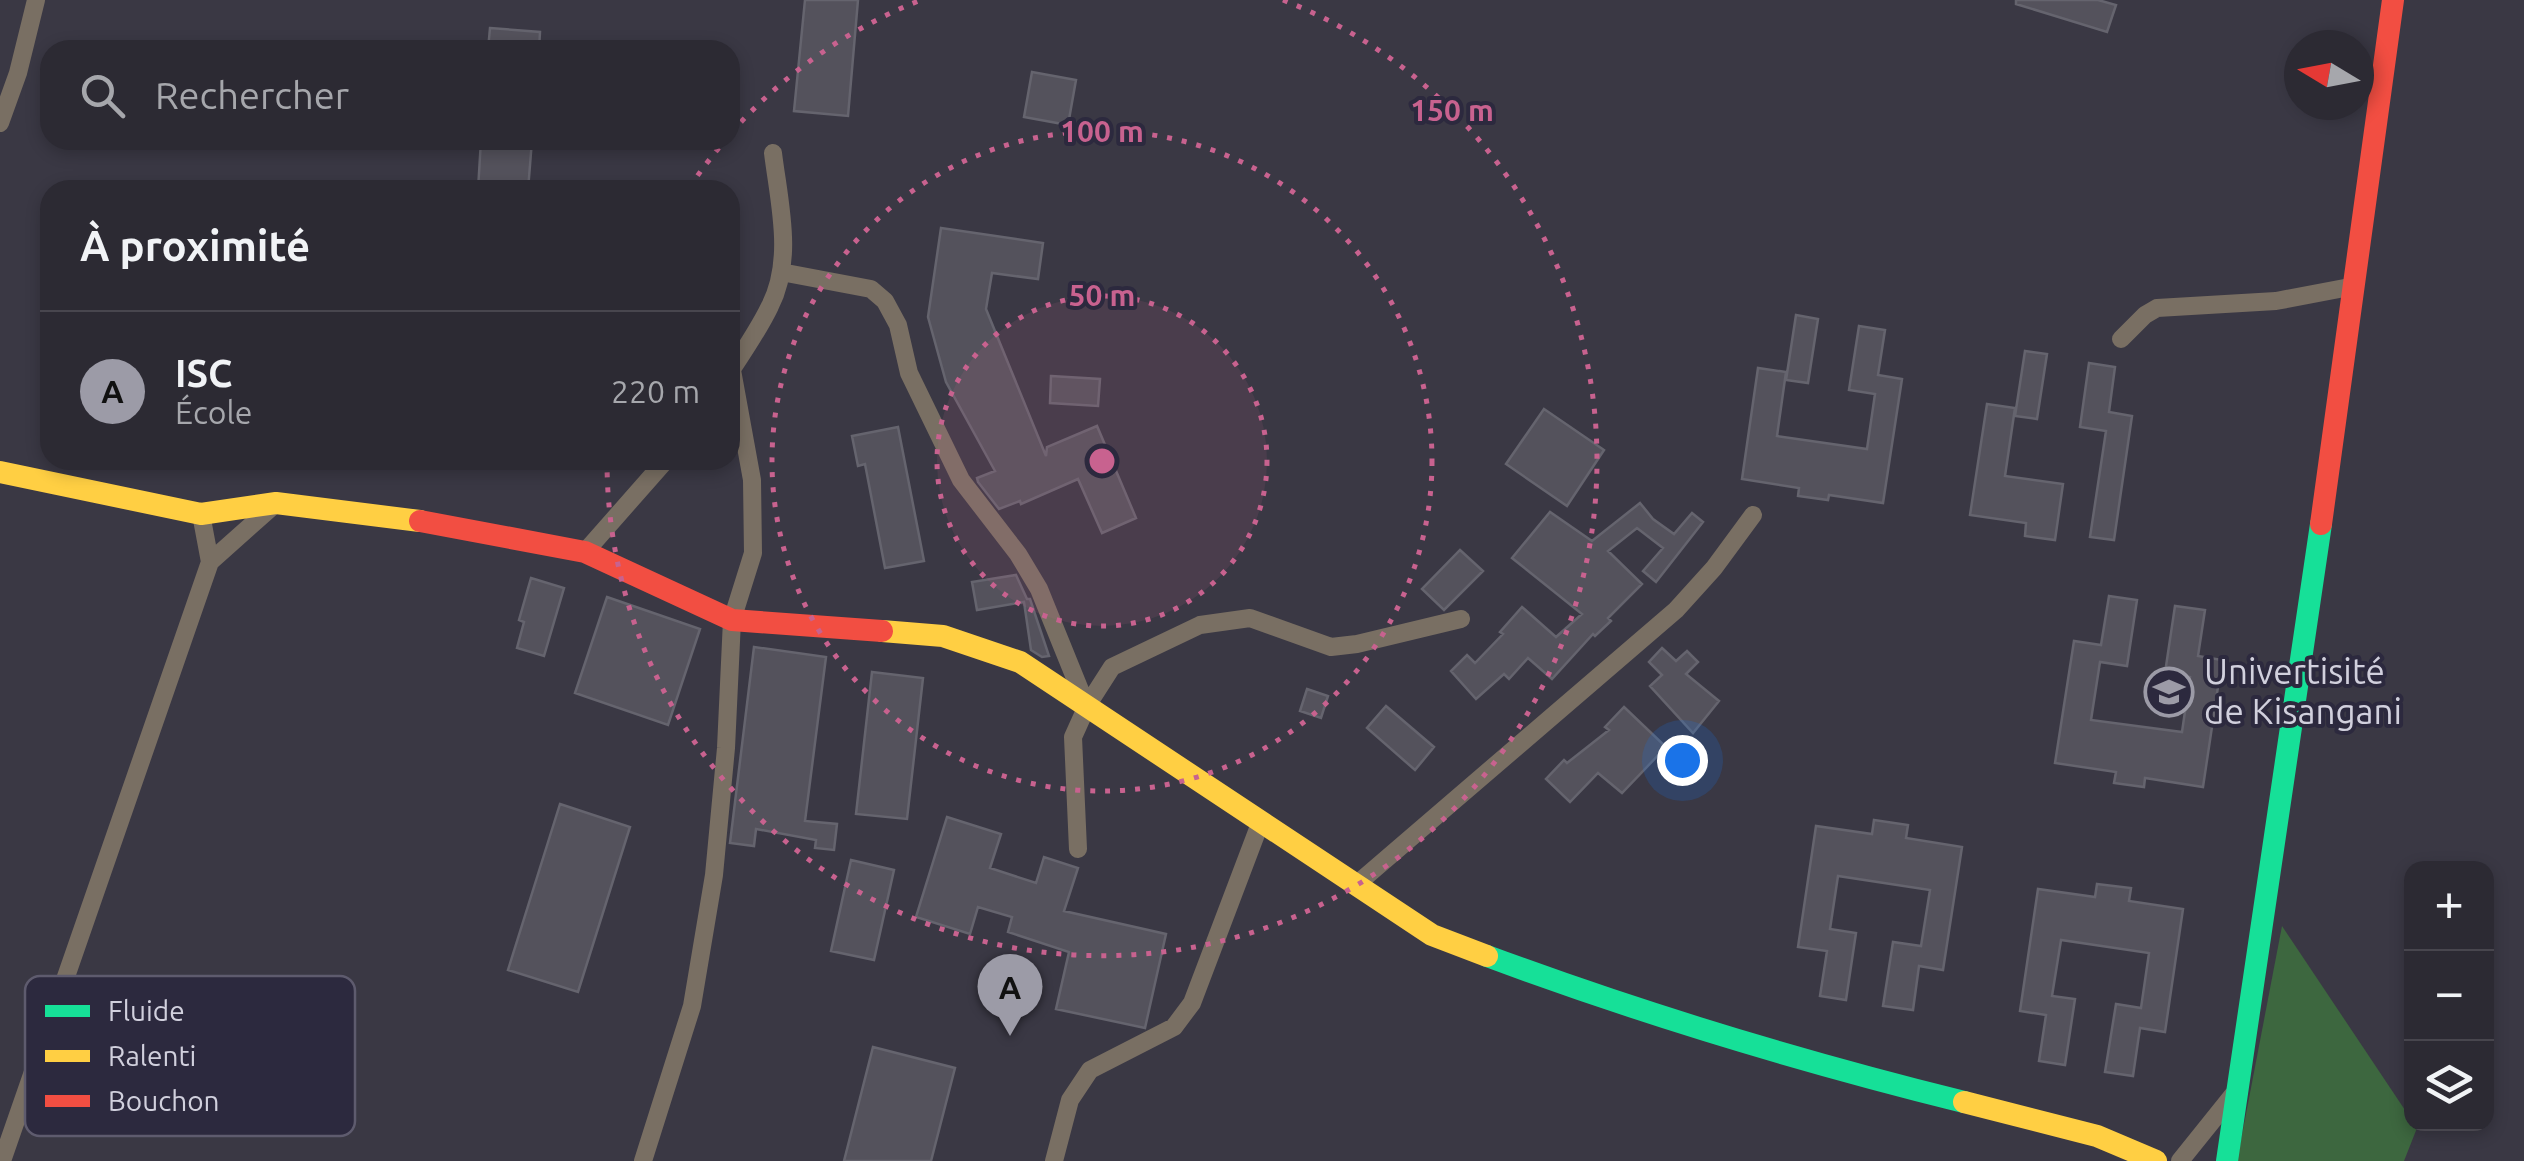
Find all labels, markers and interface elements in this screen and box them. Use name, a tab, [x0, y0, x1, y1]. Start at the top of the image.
north arrow	[2284, 30, 2374, 120]
search box	[40, 40, 740, 150]
icon: search	[75, 68, 130, 123]
text: Rechercher	[155, 74, 349, 116]
text: 150 m	[1410, 93, 1494, 127]
text: 100 m	[1060, 114, 1144, 148]
text: À proximité	[80, 222, 310, 269]
text: 50 m	[1069, 278, 1135, 312]
text: ISC	[175, 352, 232, 394]
text: A	[101, 373, 124, 409]
text: 220 m	[611, 373, 700, 409]
text: École	[175, 394, 252, 430]
centre of rings	[1084, 443, 1120, 479]
place label: Univertisité de Kisangani	[2204, 651, 2402, 731]
school or university icon: Univertisité de Kisangani	[2143, 666, 2195, 718]
your location	[1657, 735, 1708, 786]
map controls	[2404, 861, 2494, 1131]
button: +	[2404, 861, 2494, 951]
button: −	[2404, 951, 2494, 1041]
pin: A	[978, 954, 1042, 1036]
legend	[25, 976, 355, 1136]
text: Fluide	[108, 995, 185, 1026]
text: Ralenti	[108, 1040, 196, 1071]
button: layers	[2404, 1041, 2494, 1131]
text: Bouchon	[108, 1085, 220, 1116]

